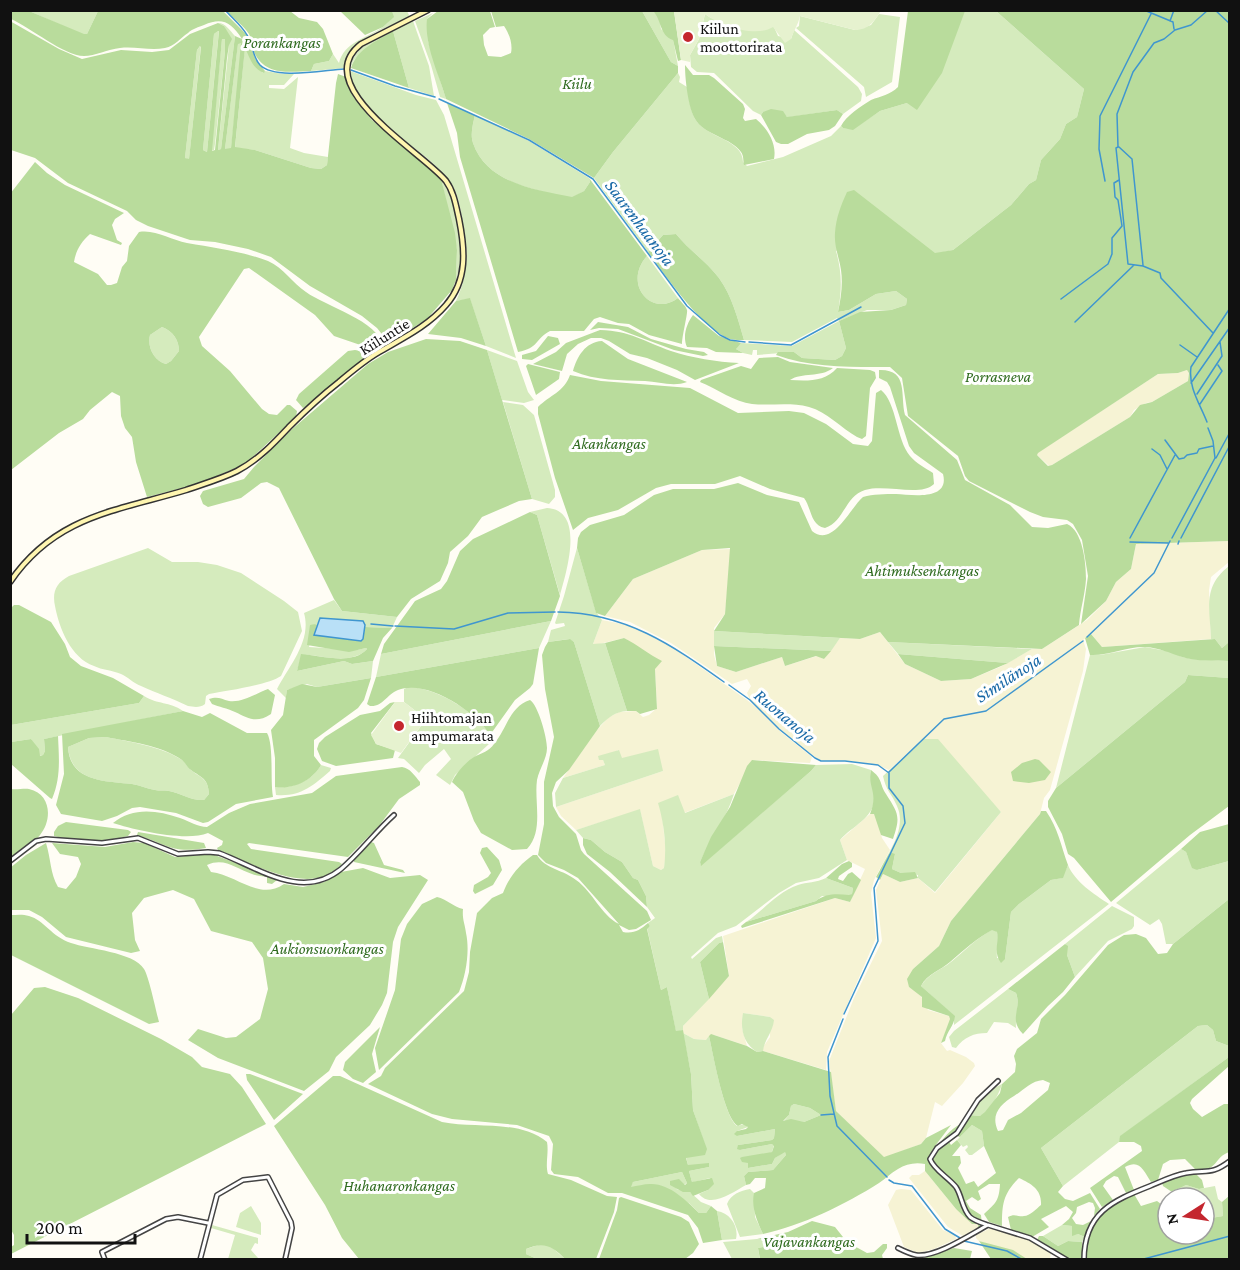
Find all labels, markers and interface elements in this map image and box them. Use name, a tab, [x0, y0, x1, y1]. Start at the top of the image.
place label: Kiilun moottorirata	[700, 20, 783, 55]
marker: Kiilun moottorirata	[681, 30, 695, 44]
park label: Porankangas	[243, 34, 321, 52]
park label: Kiilu	[562, 75, 592, 92]
water label: Saarenhaanoja	[600, 176, 679, 271]
street label: Kiiluntie	[356, 315, 412, 358]
park label: Porrasneva	[965, 368, 1032, 385]
park label: Akankangas	[571, 435, 646, 453]
park label: Ahtimuksenkangas	[864, 562, 979, 580]
water label: Similänoja	[972, 649, 1045, 707]
water label: Ruonanoja	[750, 685, 820, 748]
place label: Hiihtomajan ampumarata	[411, 709, 494, 745]
marker: Hiihtomajan ampumarata	[392, 719, 406, 733]
park label: Aukionsuonkangas	[269, 940, 384, 958]
park label: Huhanaronkangas	[343, 1177, 455, 1195]
north arrow	[1156, 1186, 1216, 1246]
scale bar	[27, 1207, 135, 1245]
text: N	[1162, 1212, 1181, 1226]
text: 200 m	[36, 1218, 83, 1238]
park label: Vajavankangas	[763, 1233, 855, 1251]

